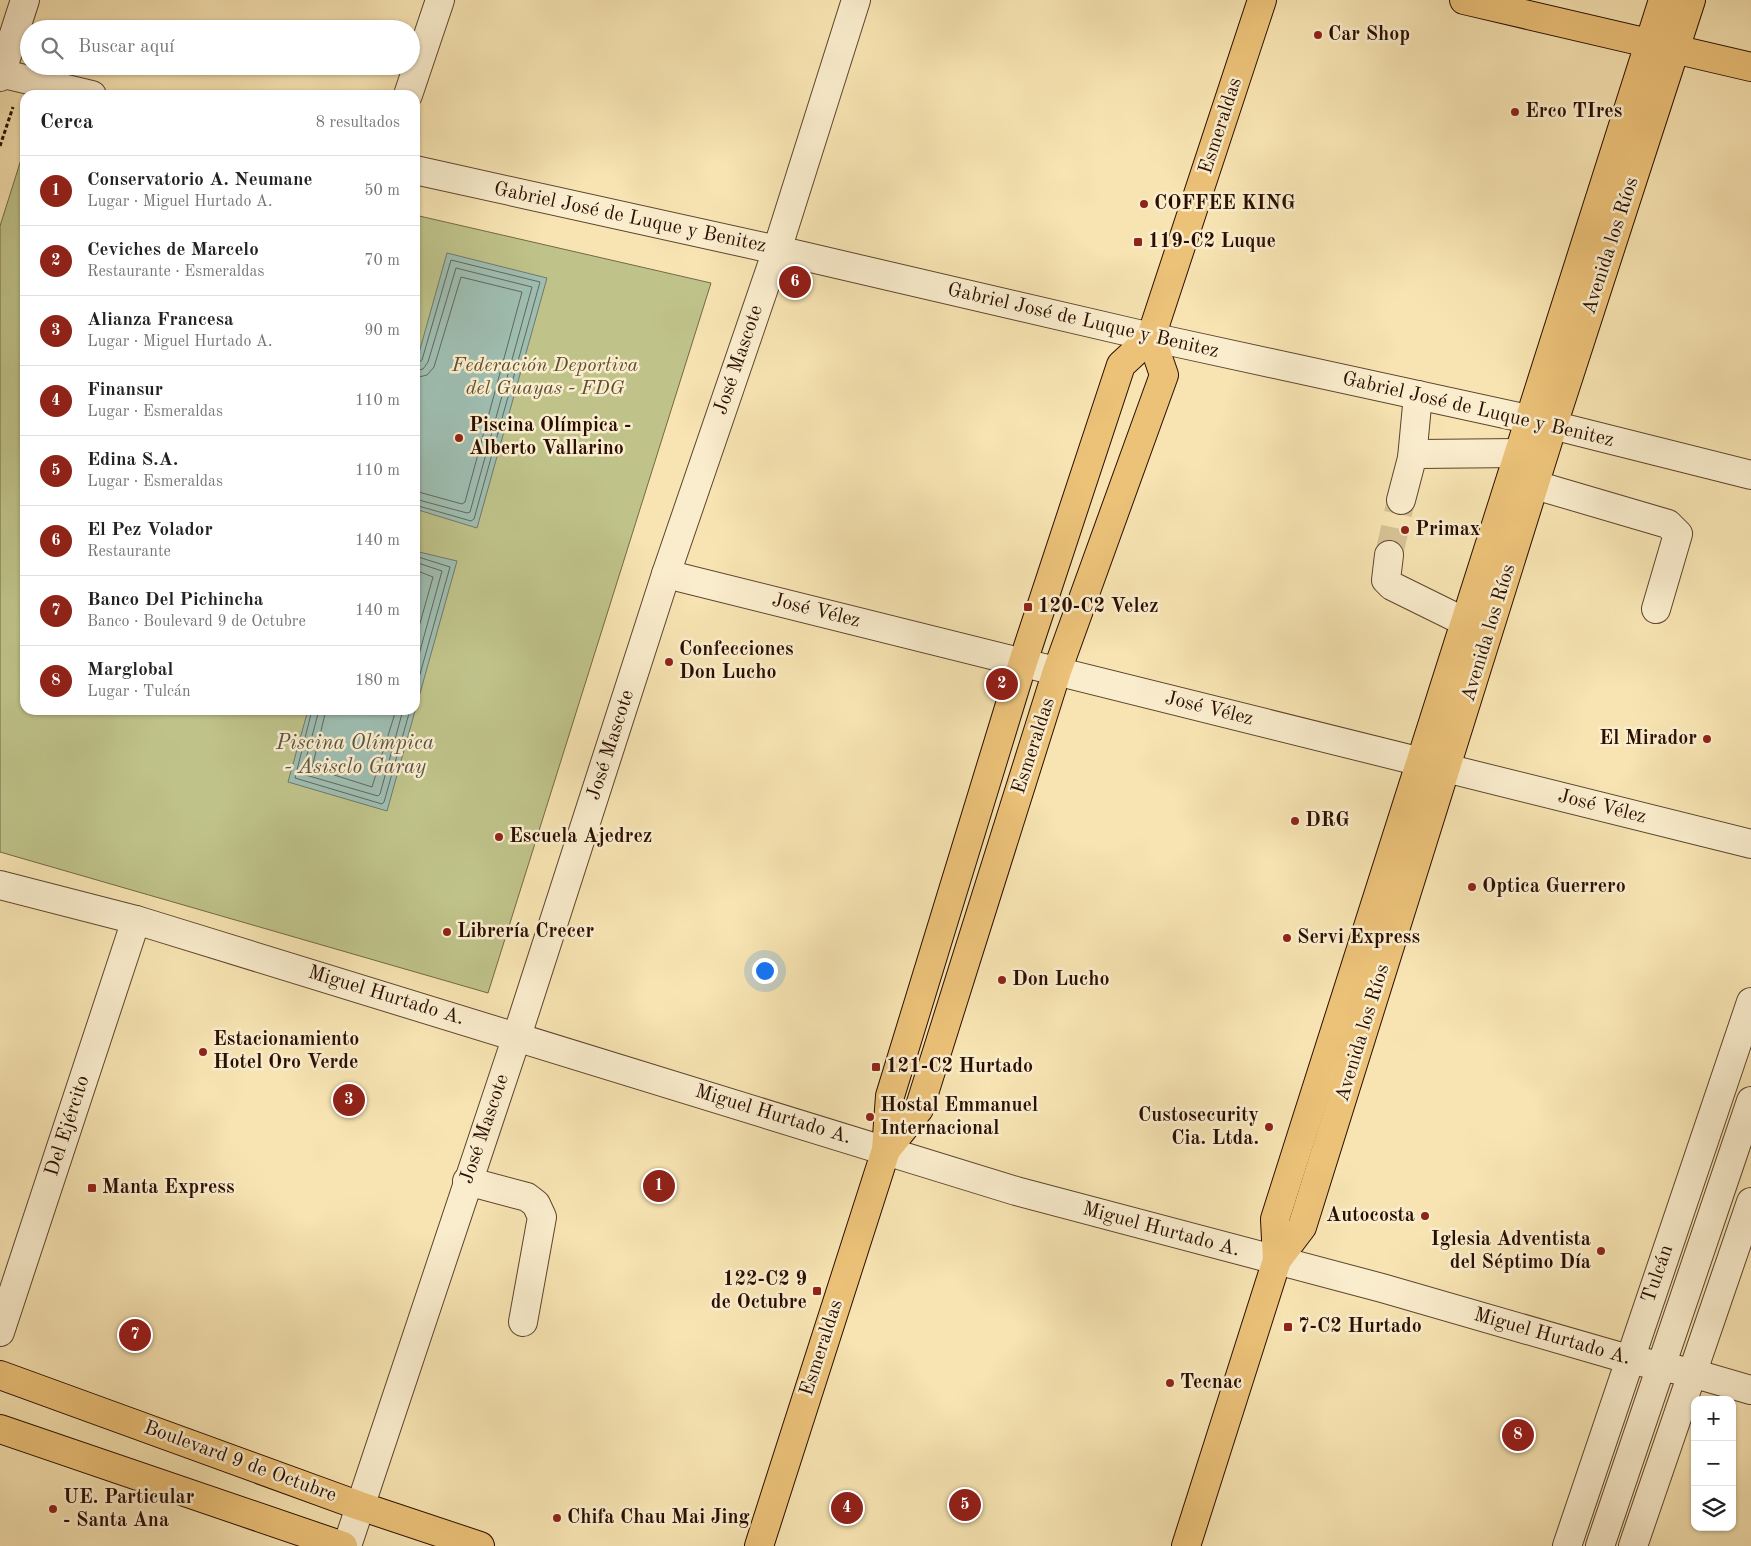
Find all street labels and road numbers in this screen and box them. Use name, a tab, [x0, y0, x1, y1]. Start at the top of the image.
street label: Esmeraldas	[1196, 75, 1246, 177]
street label: Avenida los Ríos	[1579, 175, 1643, 317]
street label: Gabriel José de Luque y Benitez	[492, 179, 768, 257]
street label: Gabriel José de Luque y Benitez	[945, 280, 1221, 362]
street label: José Mascote	[711, 303, 767, 417]
street label: Gabriel José de Luque y Benitez	[1340, 369, 1616, 451]
street label: Avenida los Ríos	[1459, 562, 1519, 704]
street label: José Vélez	[770, 590, 862, 632]
street label: José Mascote	[584, 688, 638, 802]
street label: José Vélez	[1163, 688, 1255, 730]
street label: Esmeraldas	[1009, 695, 1059, 797]
street label: José Vélez	[1556, 786, 1648, 828]
street label: Avenida los Ríos	[1333, 962, 1393, 1104]
street label: Miguel Hurtado A.	[306, 963, 466, 1029]
street label: José Mascote	[457, 1072, 513, 1186]
street label: Del Ejército	[42, 1073, 94, 1179]
street label: Miguel Hurtado A.	[693, 1082, 853, 1148]
street label: Miguel Hurtado A.	[1080, 1199, 1242, 1261]
street label: Tulcán	[1639, 1242, 1677, 1306]
street label: Esmeraldas	[797, 1297, 847, 1399]
street label: Miguel Hurtado A.	[1471, 1305, 1633, 1369]
street label: Boulevard 9 de Octubre	[141, 1418, 339, 1506]

